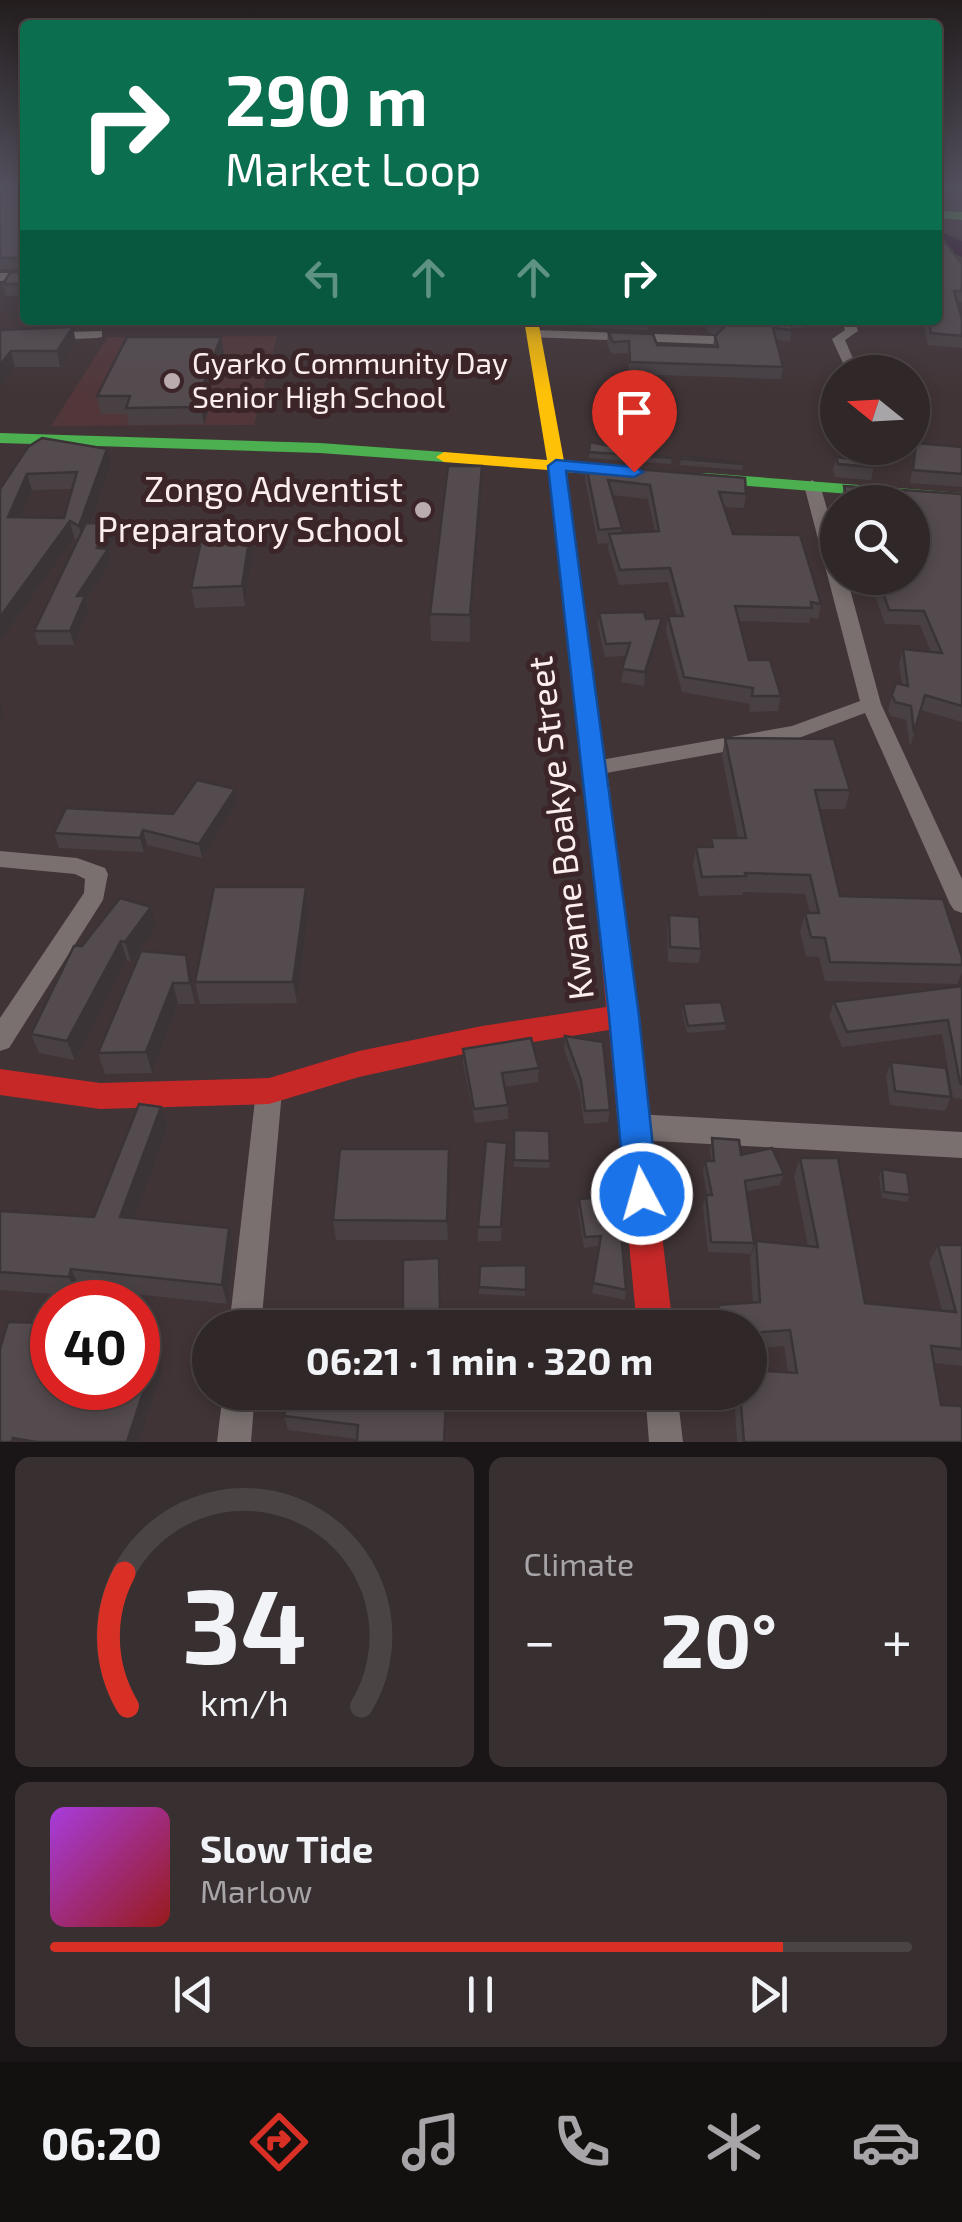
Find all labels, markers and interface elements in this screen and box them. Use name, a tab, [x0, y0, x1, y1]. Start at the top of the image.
text: 290 m	[225, 56, 428, 140]
icon: right	[60, 60, 190, 190]
text: Market Loop	[225, 141, 481, 195]
icon: left	[296, 250, 351, 305]
icon: ahead	[401, 250, 456, 305]
icon: ahead	[506, 250, 561, 305]
icon: right	[611, 250, 666, 305]
place label: Gyarko Community Day Senior High School	[192, 344, 508, 414]
north arrow	[820, 355, 930, 465]
map controls	[820, 355, 930, 595]
marker: Gyarko Community Day Senior High School	[161, 370, 183, 392]
pin	[592, 370, 677, 473]
icon: arrive	[607, 385, 662, 440]
place label: Zongo Adventist Preparatory School	[97, 467, 404, 549]
button: search	[820, 485, 930, 595]
marker: Zongo Adventist Preparatory School	[412, 499, 434, 521]
street label: Kwame Boakye Street	[517, 654, 601, 1002]
position arrow	[590, 1142, 694, 1246]
speed limit sign: 40	[30, 1280, 160, 1410]
text: 06:21 · 1 min · 320 m	[306, 1337, 653, 1383]
text: Climate	[524, 1544, 634, 1582]
text: 34	[182, 1560, 307, 1685]
text: 20°	[660, 1593, 777, 1683]
text: −	[524, 1606, 556, 1672]
text: +	[882, 1606, 912, 1672]
text: km/h	[200, 1680, 289, 1723]
text: Slow Tide	[200, 1825, 373, 1871]
text: Marlow	[200, 1871, 312, 1909]
icon: previous	[166, 1967, 221, 2022]
icon: pause	[453, 1967, 508, 2022]
icon: next	[741, 1967, 796, 2022]
icon: directions	[244, 2107, 314, 2177]
icon: music	[396, 2107, 466, 2177]
icon: phone	[547, 2107, 617, 2177]
icon: climate	[699, 2107, 769, 2177]
icon: car	[851, 2107, 921, 2177]
text: 06:20	[41, 2115, 162, 2169]

